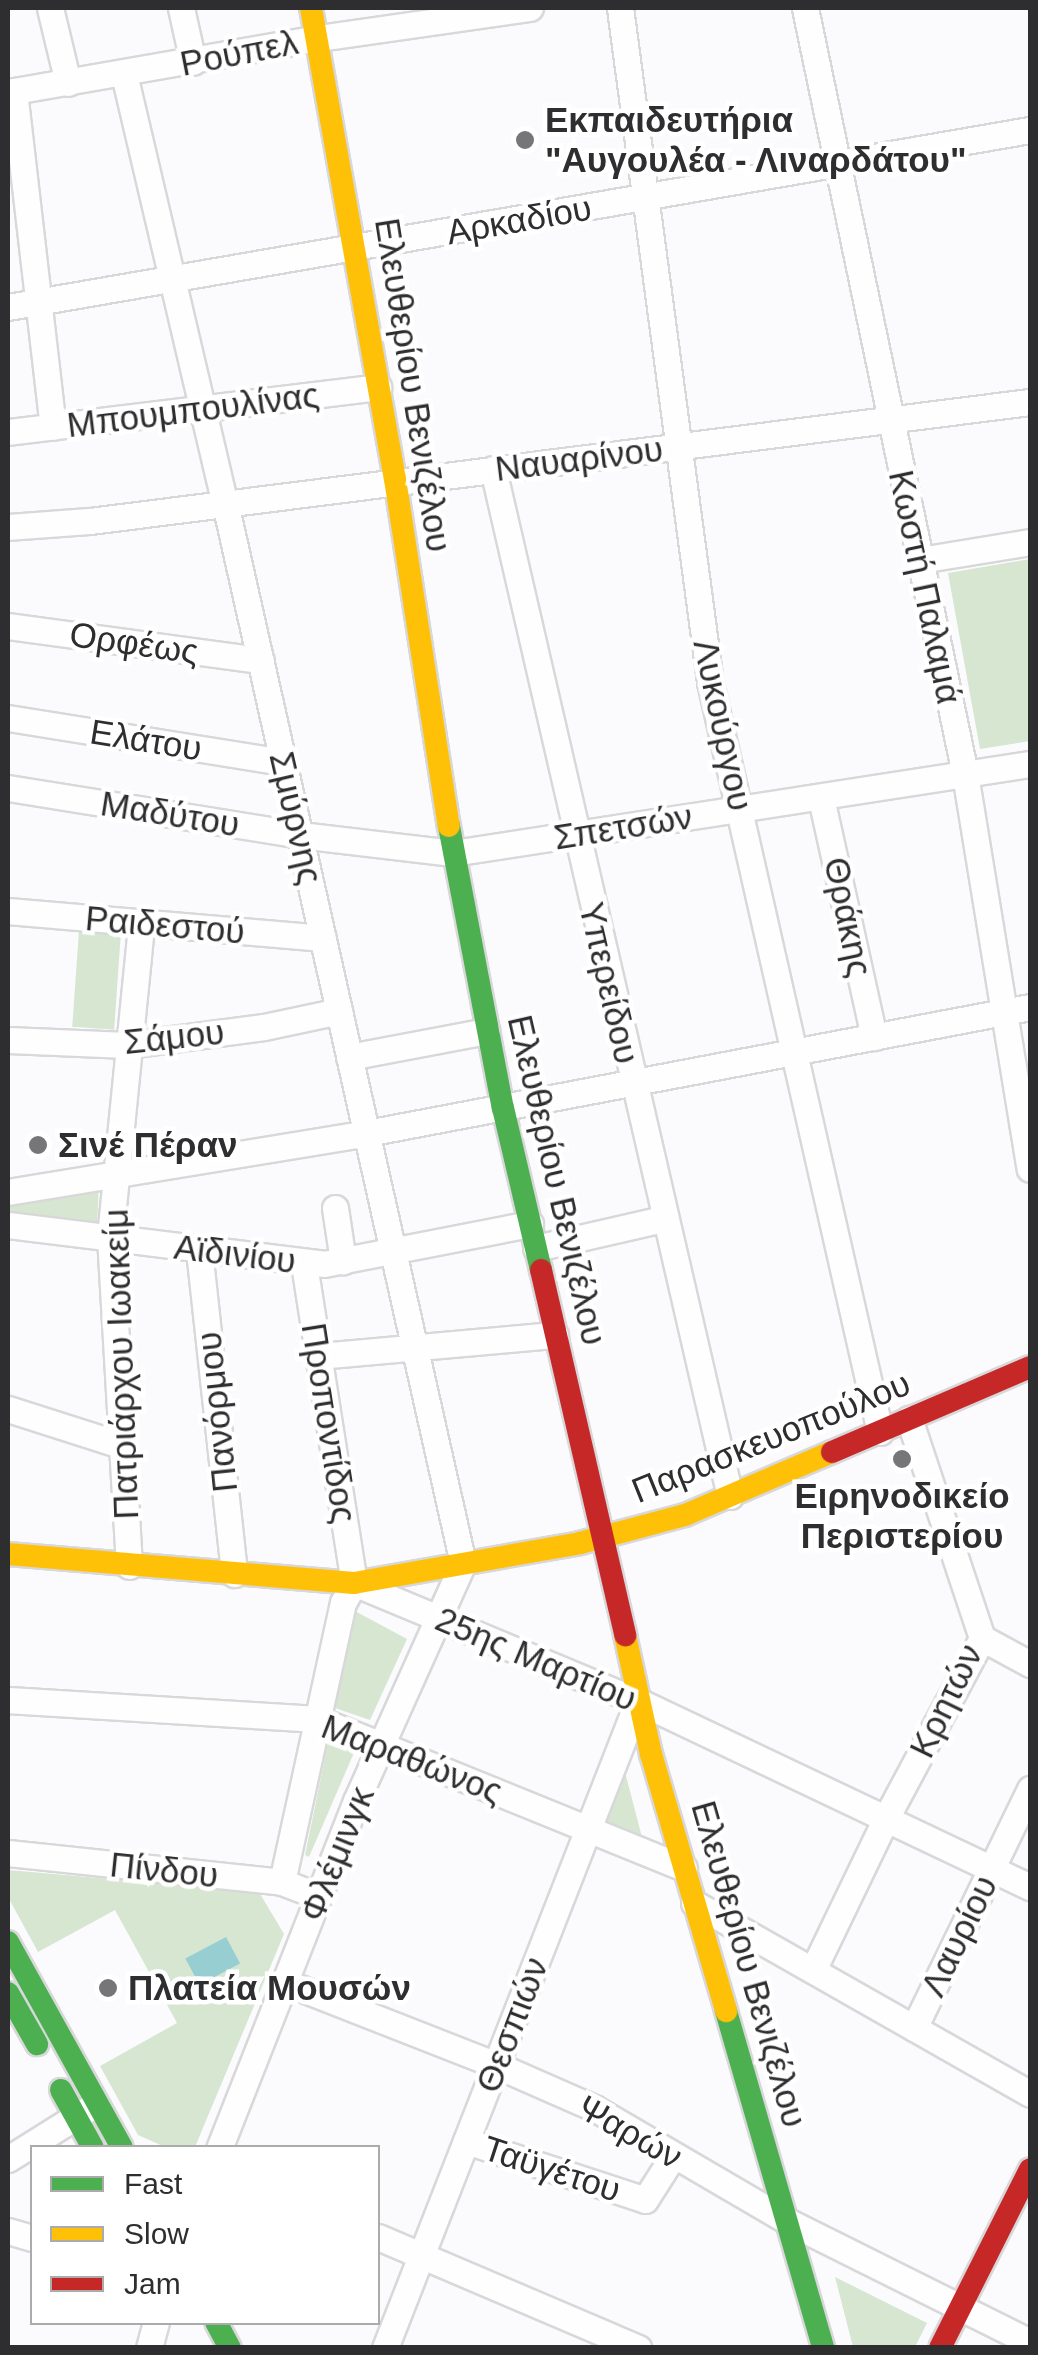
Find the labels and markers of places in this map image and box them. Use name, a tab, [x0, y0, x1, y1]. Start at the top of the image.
place label: Εκπαιδευτήρια "Αυγουλέα - Λιναρδάτου"	[545, 99, 968, 181]
marker: Εκπαιδευτήρια "Αυγουλέα - Λιναρδάτου"	[514, 129, 536, 151]
place label: Σινέ Πέραν	[58, 1124, 237, 1166]
marker: Σινέ Πέραν	[27, 1134, 49, 1156]
marker: Ειρηνοδικείο Περιστερίου	[891, 1448, 913, 1470]
place label: Ειρηνοδικείο Περιστερίου	[794, 1475, 1010, 1557]
place label: Πλατεία Μουσών	[128, 1967, 411, 2009]
marker: Πλατεία Μουσών	[97, 1977, 119, 1999]

